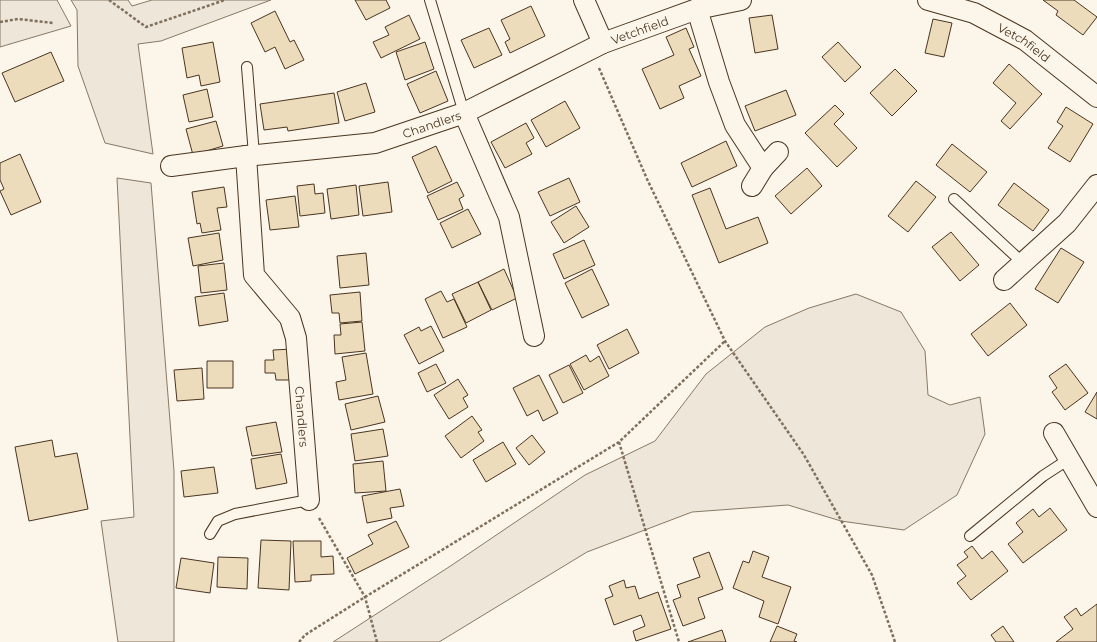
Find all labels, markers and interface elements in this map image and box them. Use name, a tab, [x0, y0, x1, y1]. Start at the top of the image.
street label: Vetchfield	[609, 12, 671, 47]
street label: Vetchfield	[995, 19, 1054, 65]
street label: Chandlers	[400, 107, 463, 141]
street label: Chandlers	[292, 385, 312, 448]

